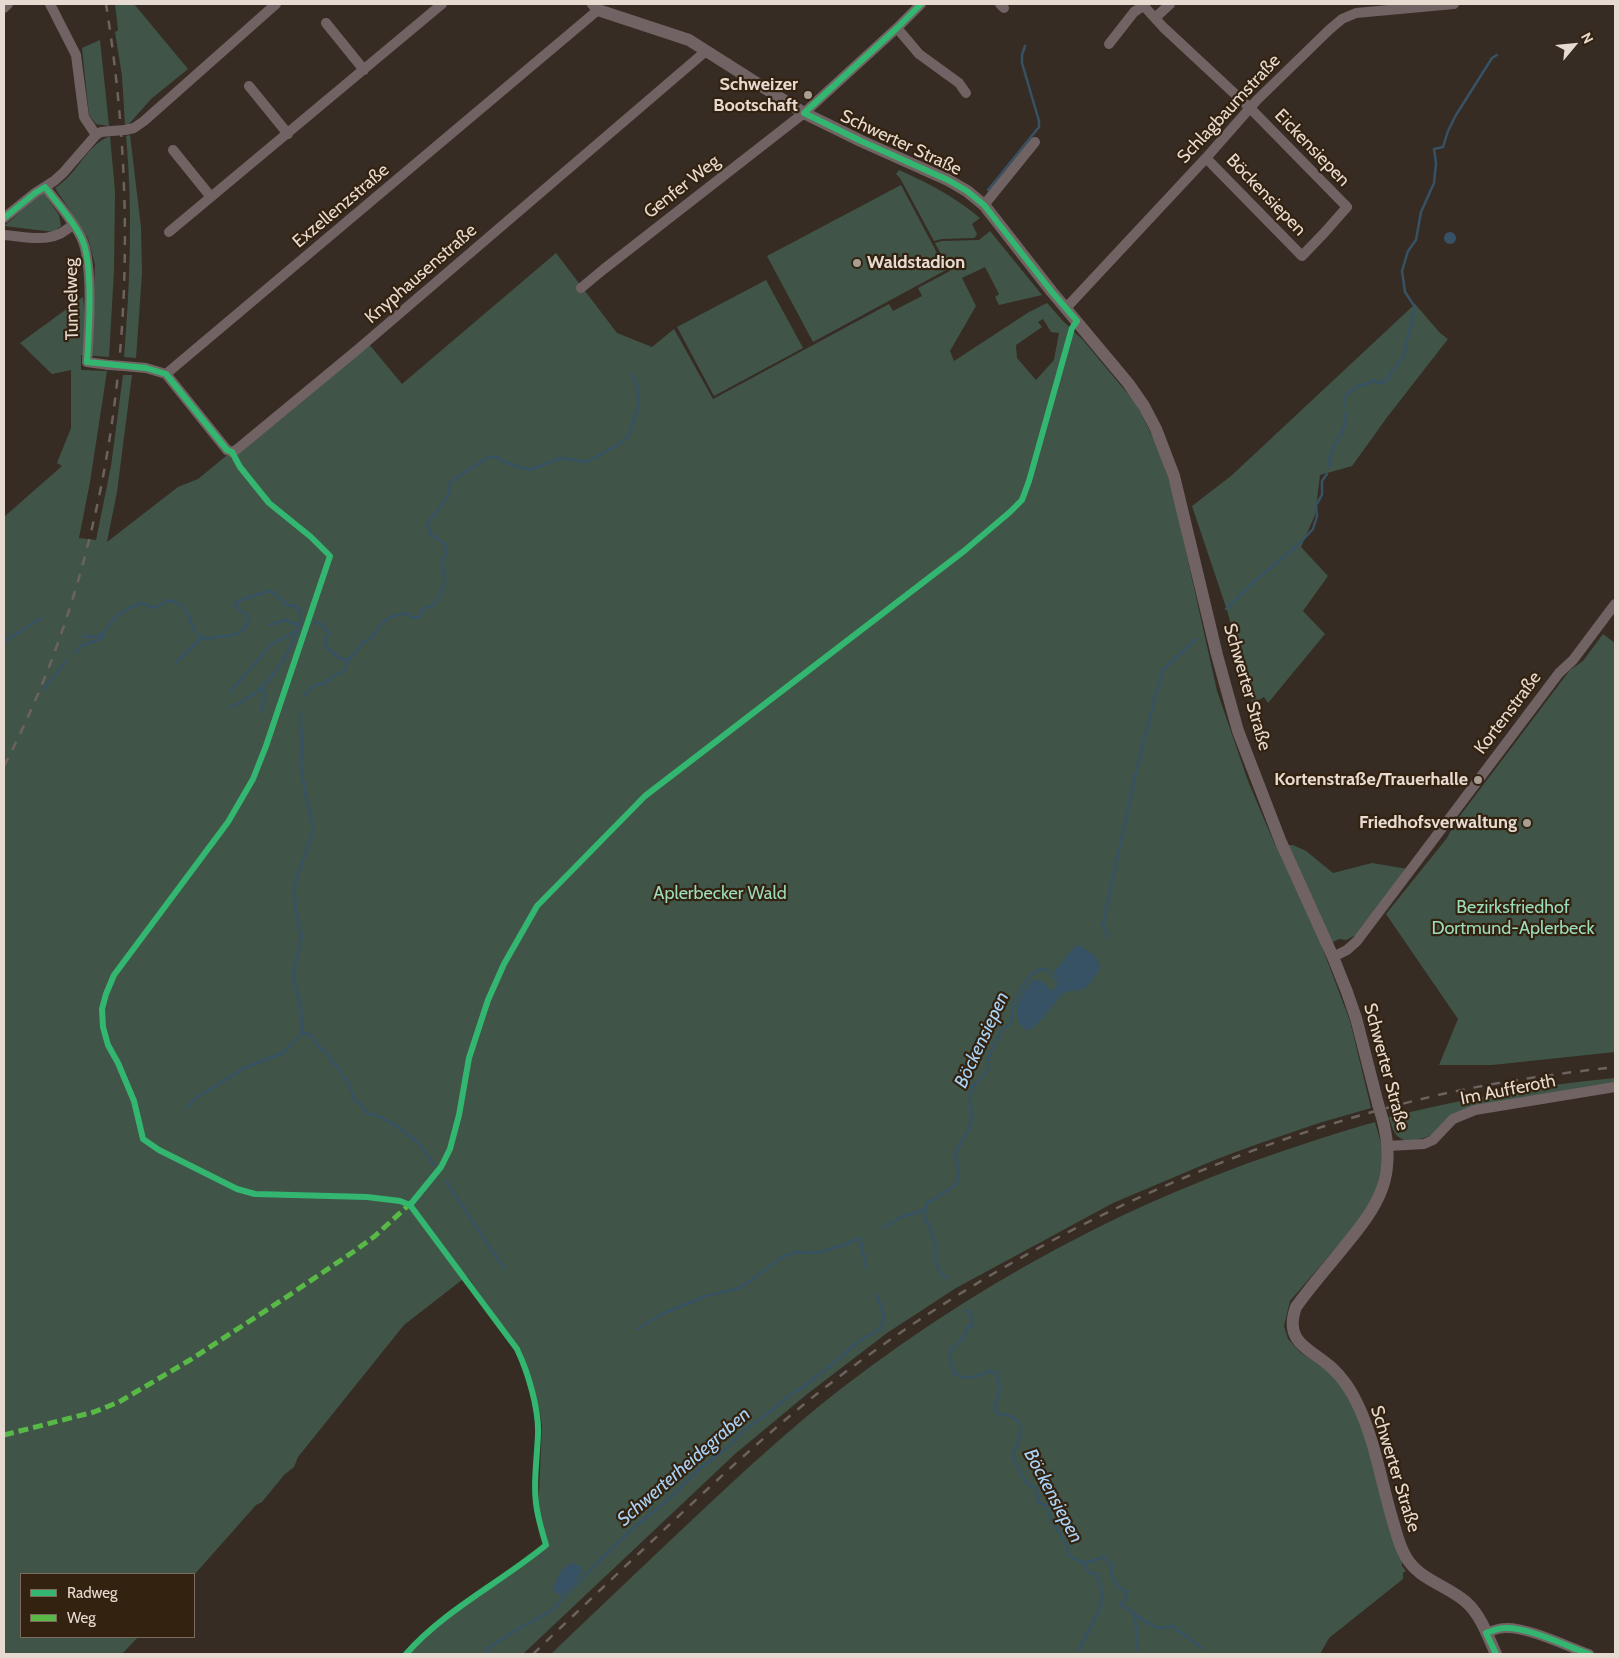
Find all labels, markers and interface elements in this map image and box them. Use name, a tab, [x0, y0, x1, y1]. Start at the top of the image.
north arrow	[1549, 20, 1599, 70]
text: N	[1577, 29, 1598, 47]
street label: Schlagbaumstraße	[1173, 50, 1285, 168]
place label: Schweizer Bootschaft	[713, 74, 798, 116]
marker: Schweizer Bootschaft	[802, 89, 814, 101]
street label: Eickensiepen	[1270, 105, 1354, 191]
street label: Schwerter Straße	[837, 106, 965, 180]
street label: Böckensiepen	[1222, 150, 1310, 240]
street label: Genfer Weg	[640, 151, 724, 223]
street label: Exzellenzstraße	[288, 159, 394, 253]
street label: Knyphausenstraße	[361, 220, 481, 328]
place label: Waldstadion	[867, 252, 965, 274]
marker: Waldstadion	[851, 257, 863, 269]
street label: Tunnelweg	[60, 258, 84, 340]
street label: Schwerter Straße	[1219, 621, 1275, 753]
street label: Kortenstraße	[1470, 667, 1546, 759]
place label: Kortenstraße/Trauerhalle	[1274, 769, 1468, 791]
marker: Kortenstraße/Trauerhalle	[1472, 774, 1484, 786]
place label: Friedhofsverwaltung	[1359, 812, 1517, 834]
marker: Friedhofsverwaltung	[1521, 817, 1533, 829]
park label: Aplerbecker Wald	[653, 883, 787, 905]
park label: Bezirksfriedhof Dortmund-Aplerbeck	[1431, 897, 1595, 940]
water label: Böckensiepen	[950, 988, 1014, 1092]
street label: Schwerter Straße	[1359, 1001, 1413, 1133]
street label: Im Aufferoth	[1459, 1070, 1557, 1110]
water label: Schwerterheidegraben	[613, 1403, 755, 1531]
street label: Schwerter Straße	[1366, 1403, 1424, 1535]
water label: Böckensiepen	[1019, 1445, 1087, 1547]
legend	[20, 1573, 195, 1638]
text: Radweg	[67, 1584, 117, 1602]
text: Weg	[67, 1609, 96, 1627]

